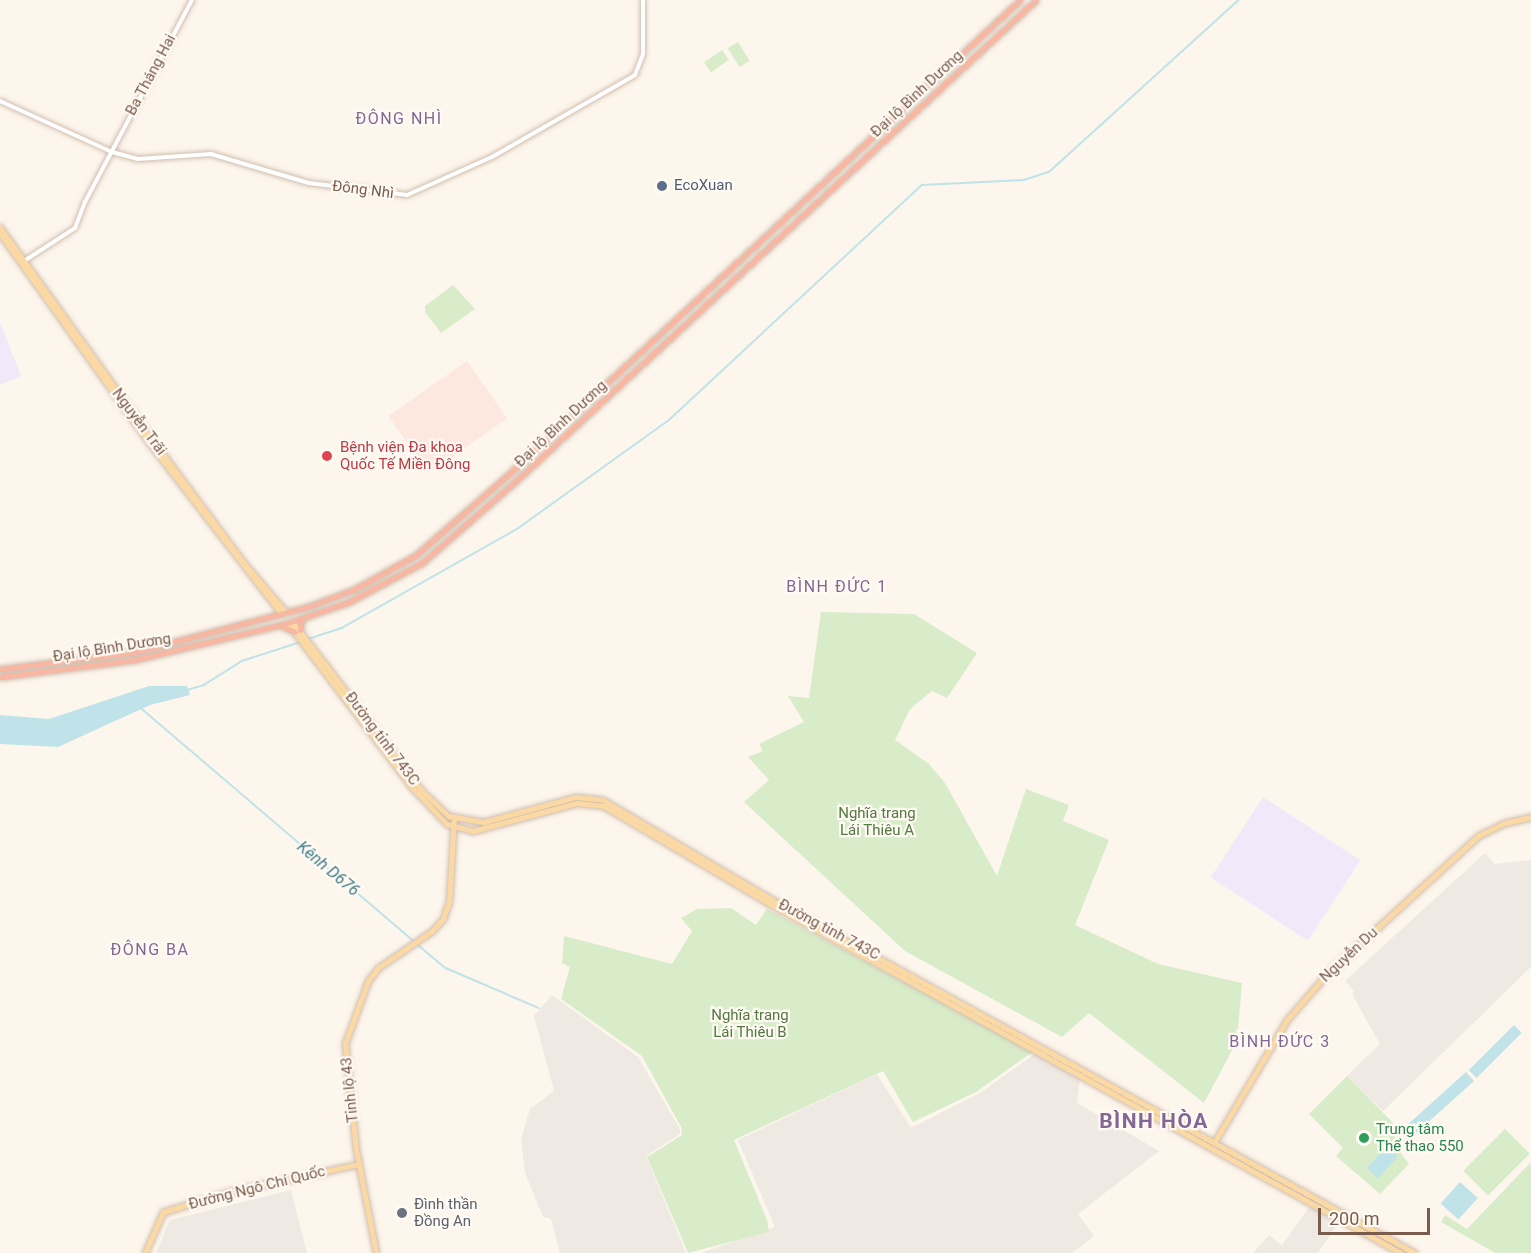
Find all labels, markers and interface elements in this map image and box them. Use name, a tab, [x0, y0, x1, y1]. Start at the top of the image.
street label: Ba Tháng Hai	[122, 31, 180, 119]
street label: Đại lộ Bình Dương	[867, 47, 967, 141]
district label: ĐÔNG NHÌ	[355, 109, 443, 129]
street label: Đông Nhì	[331, 177, 395, 203]
place label: EcoXuan	[674, 177, 733, 195]
marker: EcoXuan	[655, 179, 669, 193]
street label: Đại lộ Bình Dương	[511, 377, 611, 471]
street label: Nguyễn Trãi	[108, 385, 170, 459]
place label: Bệnh viện Đa khoa Quốc Tế Miền Đông	[340, 438, 471, 473]
marker: Bệnh viện Đa khoa Quốc Tế Miền Đông	[318, 447, 336, 465]
district label: BÌNH ĐỨC 1	[786, 577, 888, 597]
street label: Đại lộ Bình Dương	[52, 630, 172, 666]
street label: Đường tỉnh 743C	[341, 689, 423, 789]
park label: Nghĩa trang Lái Thiêu A	[838, 804, 916, 839]
water label: Kênh D676	[293, 837, 363, 901]
street label: Đường tỉnh 743C	[775, 896, 883, 964]
street label: Nguyễn Du	[1316, 924, 1382, 986]
district label: ĐÔNG BA	[111, 940, 189, 960]
park label: Nghĩa trang Lái Thiêu B	[711, 1006, 789, 1041]
district label: BÌNH ĐỨC 3	[1229, 1032, 1331, 1052]
street label: Tỉnh lộ 43	[338, 1056, 362, 1124]
district label: BÌNH HÒA	[1099, 1108, 1209, 1134]
place label: Trung tâm Thể thao 550	[1376, 1120, 1464, 1155]
marker: Trung tâm Thể thao 550	[1357, 1131, 1371, 1145]
street label: Đường Ngô Chí Quốc	[187, 1162, 327, 1214]
place label: Đình thần Đồng An	[414, 1195, 478, 1230]
scale bar	[1321, 1196, 1434, 1234]
marker: Đình thần Đồng An	[395, 1206, 409, 1220]
text: 200 m	[1329, 1208, 1380, 1229]

